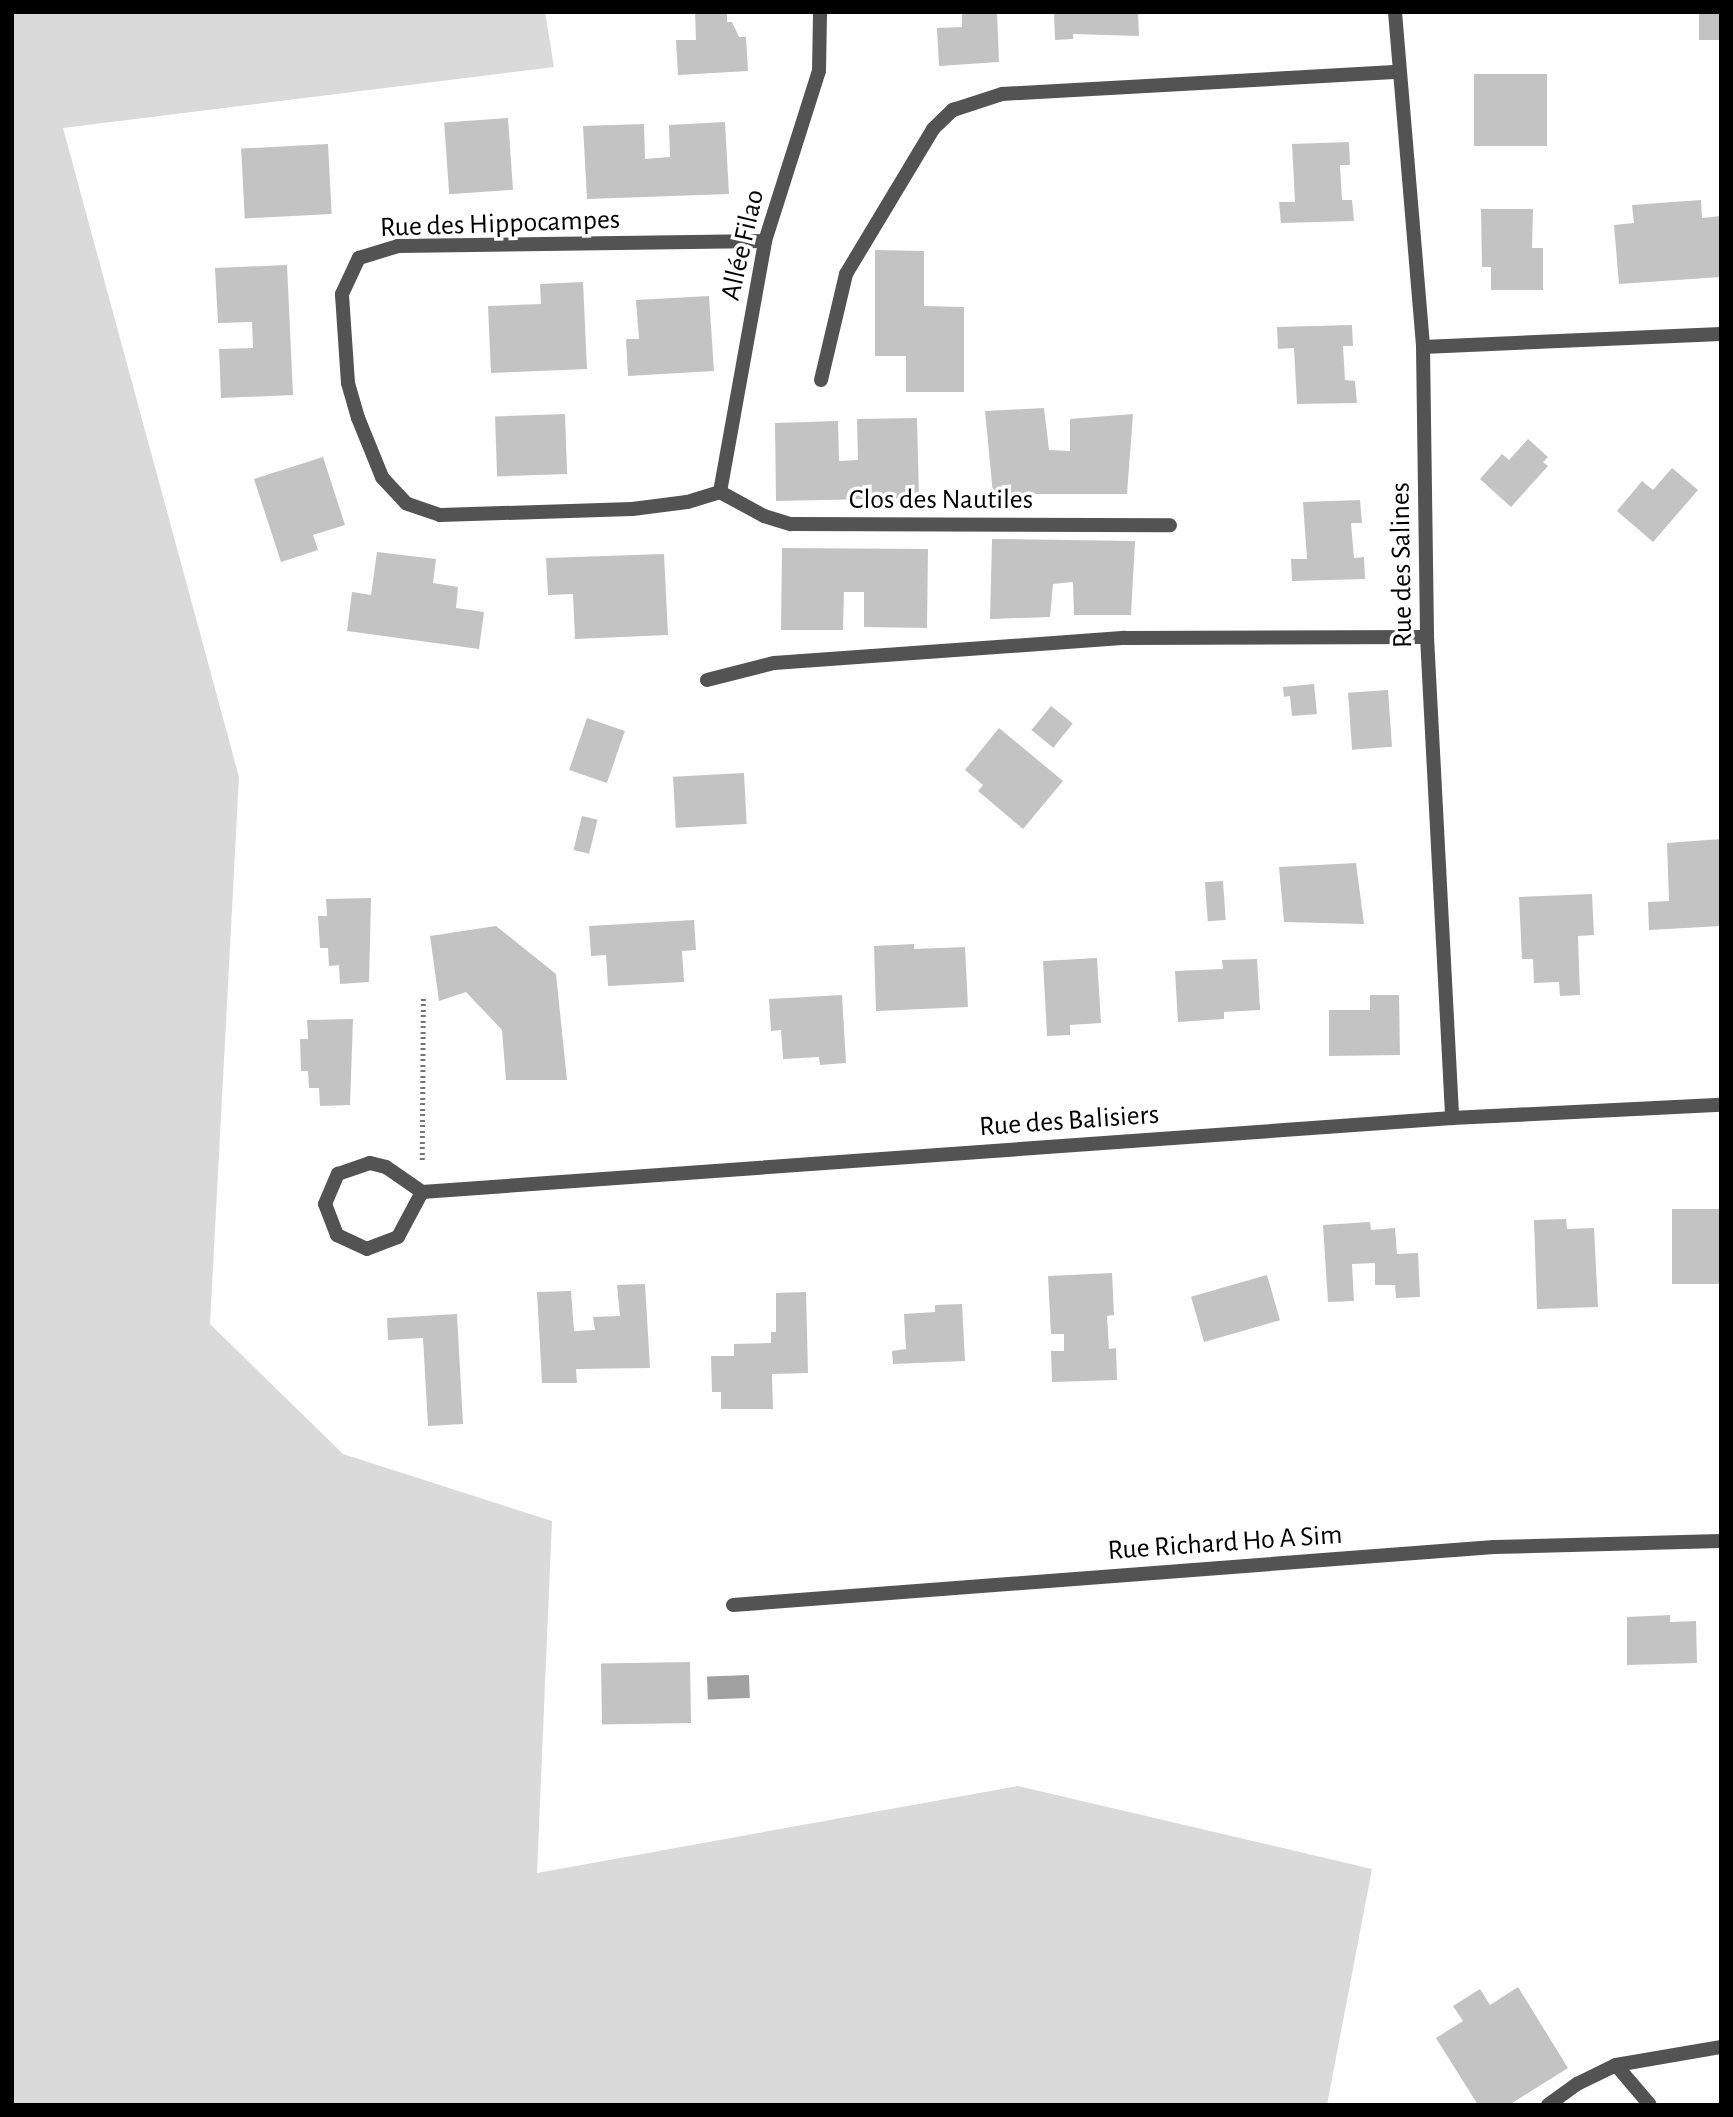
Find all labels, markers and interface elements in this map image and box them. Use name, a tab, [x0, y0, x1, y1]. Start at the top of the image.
street label: Allée Filao	[714, 186, 772, 304]
street label: Rue des Hippocampes	[379, 203, 621, 245]
street label: Rue des Salines	[1384, 482, 1420, 648]
street label: Clos des Nautiles	[849, 483, 1033, 517]
street label: Rue des Balisiers	[978, 1098, 1160, 1144]
street label: Rue Richard Ho A Sim	[1106, 1518, 1344, 1568]

